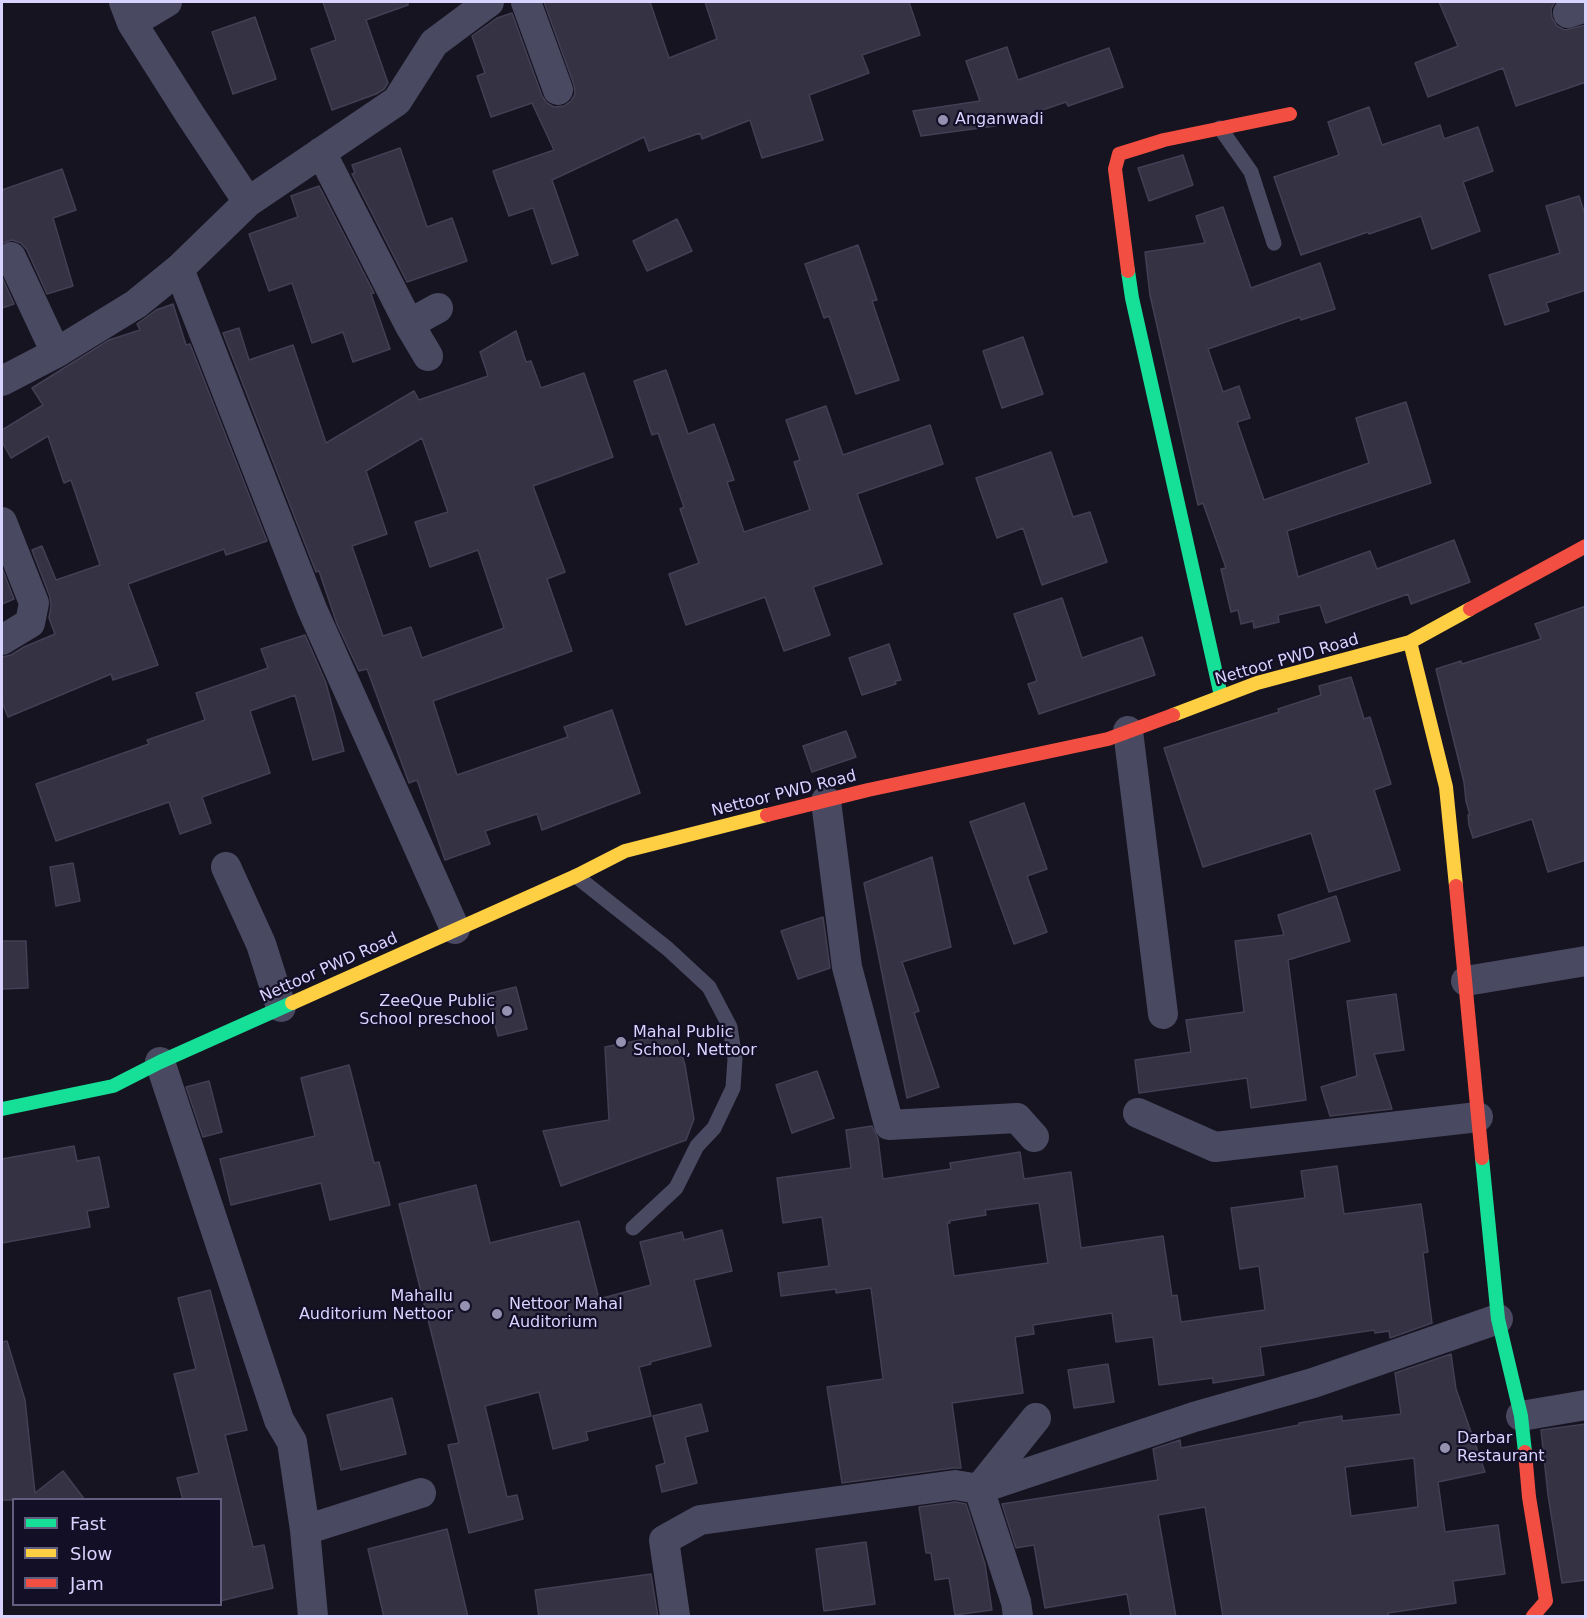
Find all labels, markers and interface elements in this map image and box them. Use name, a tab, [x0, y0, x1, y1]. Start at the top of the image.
place label: Anganwadi	[955, 110, 1044, 130]
marker: Anganwadi	[936, 113, 950, 127]
street label: Nettoor PWD Road	[1213, 630, 1361, 690]
street label: Nettoor PWD Road	[710, 767, 858, 821]
street label: Nettoor PWD Road	[257, 929, 401, 1007]
place label: ZeeQue Public School preschool	[359, 992, 495, 1030]
marker: ZeeQue Public School preschool	[500, 1004, 514, 1018]
place label: Mahal Public School, Nettoor	[633, 1023, 757, 1061]
marker: Mahal Public School, Nettoor	[614, 1035, 628, 1049]
place label: Mahallu Auditorium Nettoor	[299, 1287, 453, 1325]
place label: Nettoor Mahal Auditorium	[509, 1295, 623, 1333]
marker: Mahallu Auditorium Nettoor	[458, 1299, 472, 1313]
marker: Nettoor Mahal Auditorium	[490, 1307, 504, 1321]
place label: Darbar Restaurant	[1457, 1429, 1545, 1467]
marker: Darbar Restaurant	[1438, 1441, 1452, 1455]
legend	[12, 1498, 222, 1606]
text: Fast	[70, 1513, 106, 1534]
text: Slow	[70, 1543, 112, 1564]
text: Jam	[70, 1573, 104, 1594]

